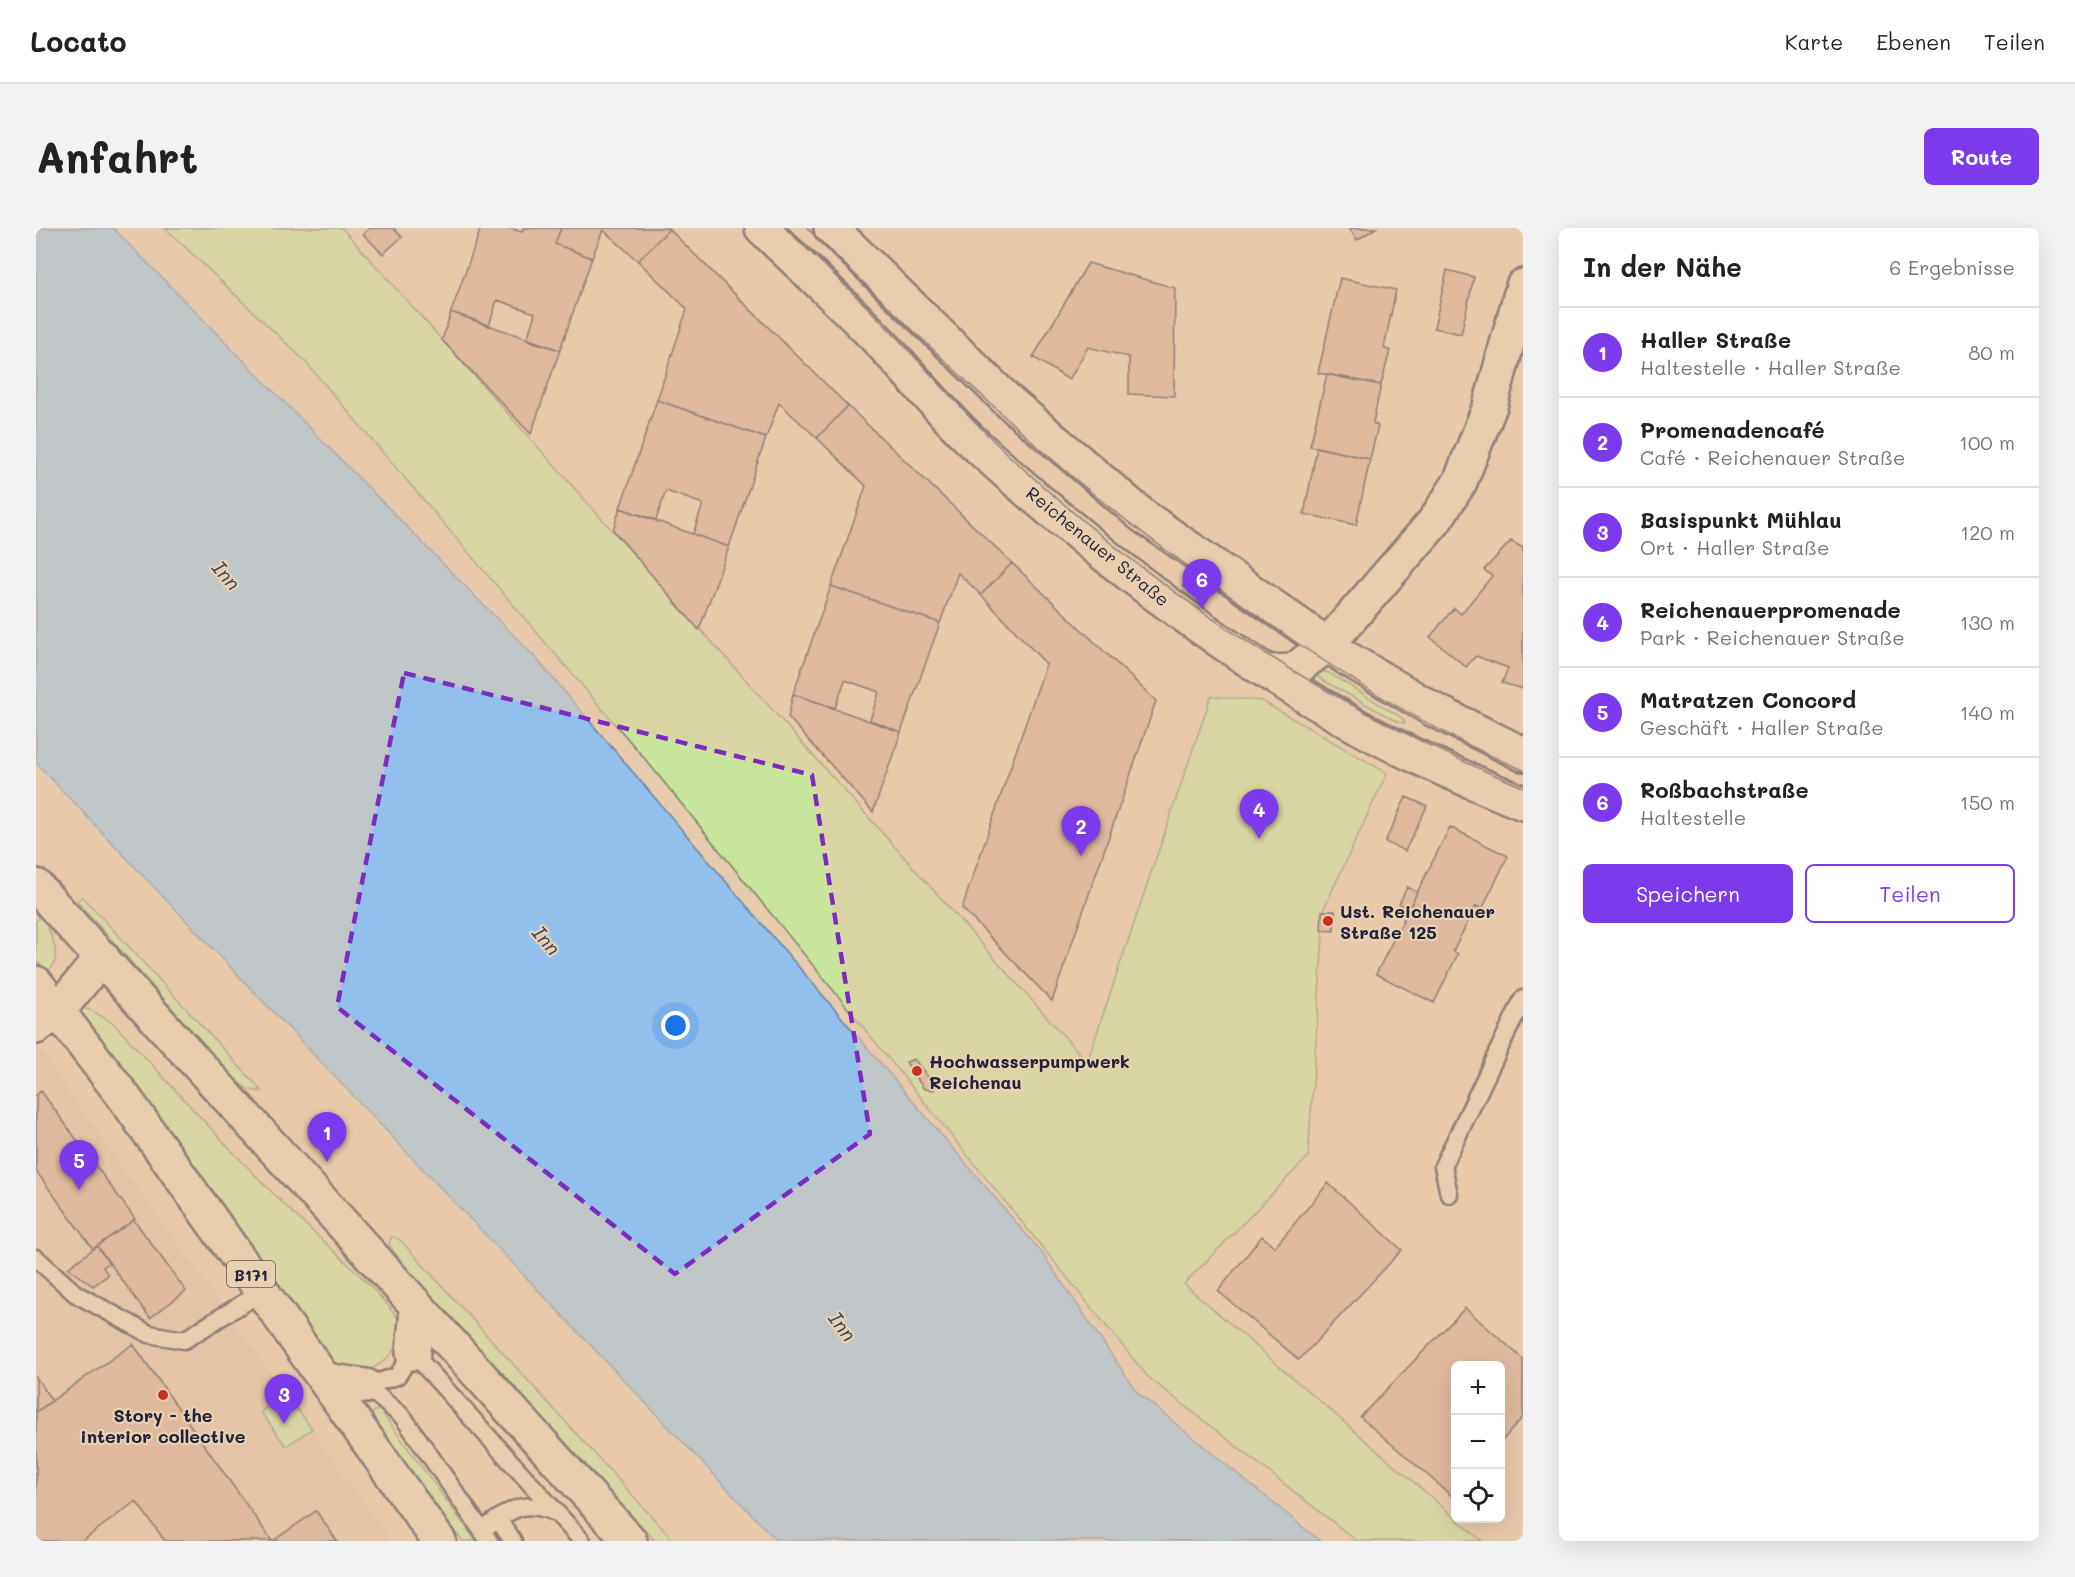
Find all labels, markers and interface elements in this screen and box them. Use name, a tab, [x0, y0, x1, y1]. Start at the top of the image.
text: Locato	[30, 23, 127, 59]
text: Karte	[1785, 28, 1843, 55]
text: Ebenen	[1876, 28, 1951, 55]
text: Teilen	[1984, 28, 2045, 55]
button: Route	[1924, 128, 2039, 185]
text: Anfahrt	[36, 129, 198, 184]
text: In der Nähe	[1583, 250, 1742, 284]
text: 6 Ergebnisse	[1889, 254, 2015, 280]
text: Haller Straße	[1640, 325, 1791, 354]
text: 1	[1598, 339, 1607, 365]
text: 80 m	[1968, 339, 2015, 365]
text: Haltestelle · Haller Straße	[1640, 354, 1901, 380]
text: Promenadencafé	[1640, 415, 1825, 444]
text: 2	[1597, 429, 1608, 455]
text: 100 m	[1959, 429, 2015, 455]
text: Café · Reichenauer Straße	[1640, 444, 1905, 470]
street label: Reichenauer Straße	[1021, 481, 1175, 611]
text: Basispunkt Mühlau	[1640, 505, 1842, 534]
text: 3	[1597, 519, 1609, 545]
text: 120 m	[1960, 519, 2015, 545]
text: Ort · Haller Straße	[1640, 534, 1829, 560]
water label: Inn	[207, 555, 247, 595]
pin: 6	[1182, 560, 1222, 609]
text: Reichenauerpromenade	[1640, 595, 1901, 624]
text: 4	[1596, 609, 1609, 635]
text: 130 m	[1960, 609, 2015, 635]
text: Park · Reichenauer Straße	[1640, 624, 1905, 650]
text: Matratzen Concord	[1640, 685, 1856, 714]
text: 5	[1597, 699, 1608, 725]
text: 140 m	[1960, 699, 2015, 725]
text: Geschäft · Haller Straße	[1640, 714, 1884, 740]
text: Roßbachstraße	[1640, 775, 1809, 804]
text: 6	[1596, 789, 1609, 815]
text: 150 m	[1960, 789, 2015, 815]
pin: 4	[1240, 790, 1278, 839]
text: Haltestelle	[1640, 804, 1746, 830]
pin: 2	[1062, 806, 1100, 856]
button: Speichern	[1583, 864, 1793, 923]
button: Teilen	[1805, 864, 2015, 923]
place label: Ust. Reichenauer Straße 125	[1340, 899, 1495, 944]
marker: Ust. Reichenauer Straße 125	[1321, 914, 1335, 928]
water label: Inn	[527, 920, 567, 960]
your location	[661, 1011, 690, 1040]
place label: Hochwasserpumpwerk Reichenau	[929, 1049, 1130, 1094]
marker: Hochwasserpumpwerk Reichenau	[910, 1064, 924, 1078]
pin: 1	[308, 1112, 346, 1162]
pin: 5	[60, 1140, 99, 1190]
road number: B171	[227, 1261, 275, 1287]
water label: Inn	[823, 1306, 863, 1346]
map controls	[1451, 1361, 1505, 1523]
button: +	[1451, 1361, 1505, 1415]
pin: 3	[264, 1374, 304, 1424]
marker: Story - the interior collective	[156, 1388, 170, 1402]
place label: Story - the interior collective	[81, 1403, 246, 1448]
button: −	[1451, 1415, 1505, 1469]
button: locate	[1451, 1469, 1505, 1523]

